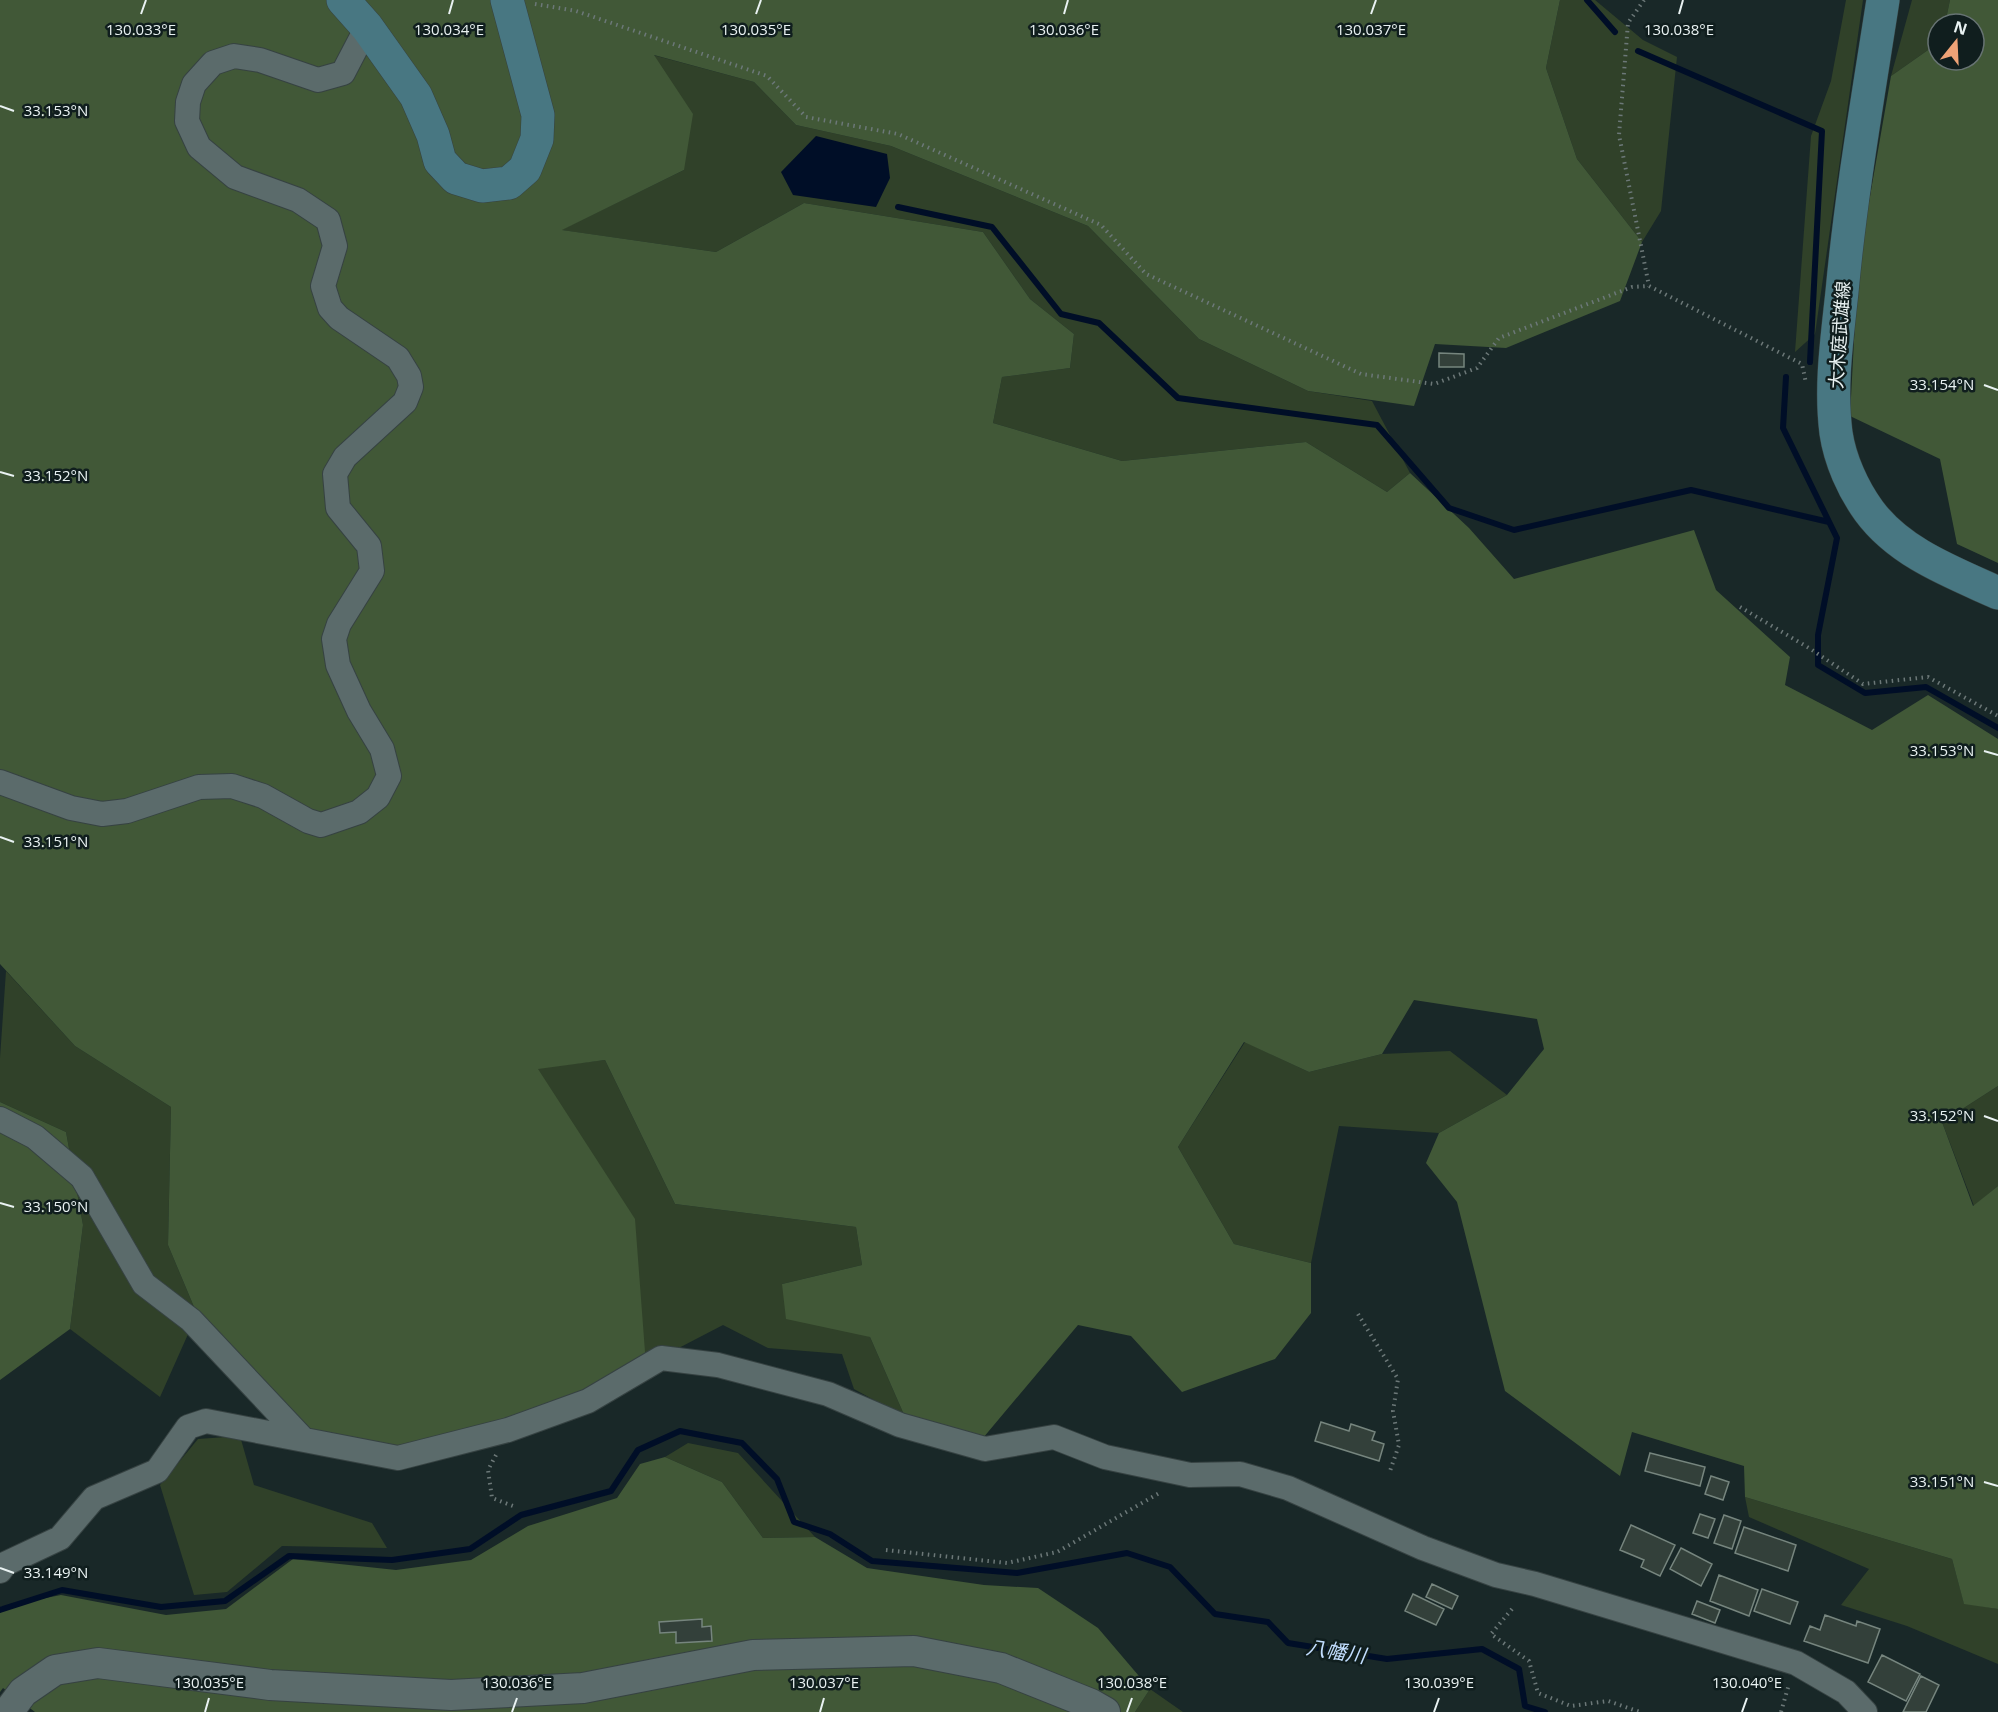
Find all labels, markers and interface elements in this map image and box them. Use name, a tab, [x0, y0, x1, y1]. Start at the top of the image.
north arrow	[1926, 12, 1986, 72]
text: N	[1951, 15, 1970, 40]
text: 130.033°E	[106, 19, 176, 39]
text: 130.034°E	[414, 19, 484, 39]
text: 130.035°E	[721, 19, 791, 39]
text: 130.036°E	[1029, 19, 1099, 39]
text: 130.037°E	[1336, 19, 1406, 39]
text: 130.038°E	[1644, 19, 1714, 39]
text: 33.153°N	[24, 100, 88, 120]
street label: 大木庭武雄線	[1823, 280, 1855, 390]
text: 33.154°N	[1910, 374, 1974, 394]
text: 33.152°N	[24, 465, 88, 485]
text: 33.153°N	[1910, 740, 1974, 760]
text: 33.151°N	[24, 831, 88, 851]
text: 33.152°N	[1910, 1105, 1974, 1125]
text: 33.150°N	[24, 1196, 88, 1216]
text: 33.151°N	[1910, 1471, 1974, 1491]
text: 33.149°N	[24, 1562, 88, 1582]
water label: 八幡川	[1304, 1633, 1370, 1669]
text: 130.035°E	[174, 1672, 244, 1692]
text: 130.036°E	[482, 1672, 552, 1692]
text: 130.037°E	[789, 1672, 859, 1692]
text: 130.038°E	[1097, 1672, 1167, 1692]
text: 130.039°E	[1404, 1672, 1474, 1692]
text: 130.040°E	[1712, 1672, 1782, 1692]

